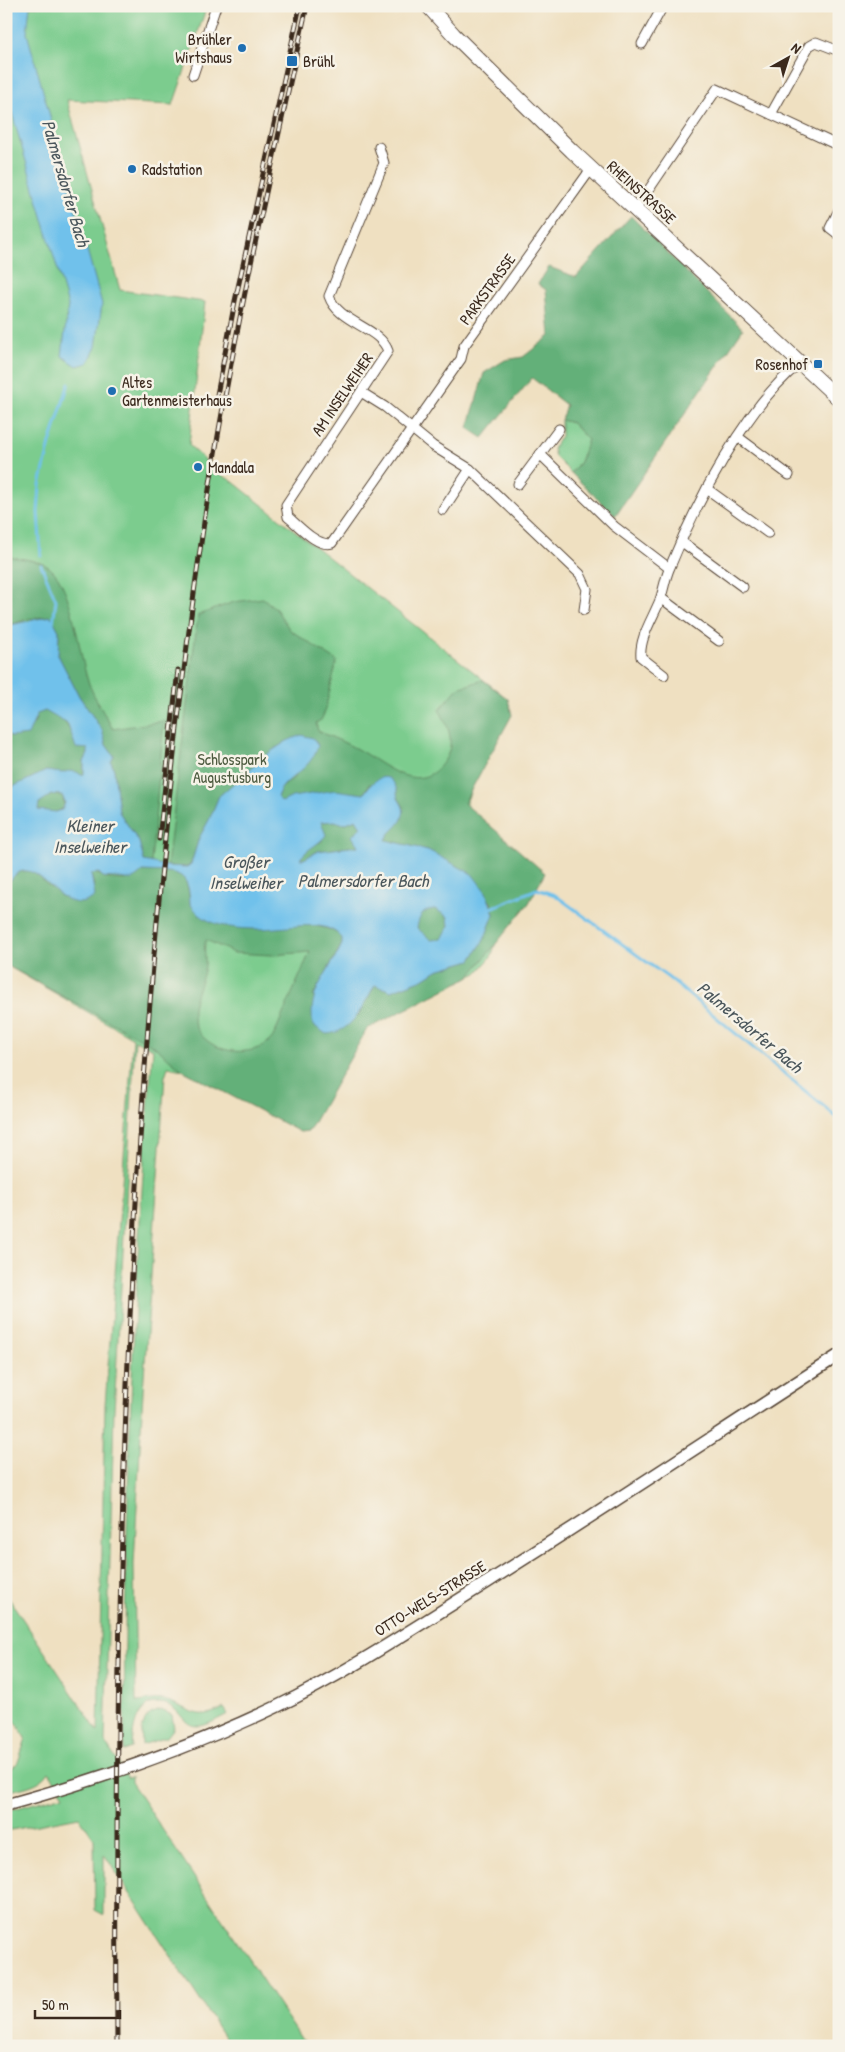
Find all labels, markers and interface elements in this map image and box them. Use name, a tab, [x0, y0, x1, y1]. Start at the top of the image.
place label: Brühler Wirtshaus	[175, 28, 232, 68]
north arrow	[762, 32, 812, 82]
text: N	[788, 38, 806, 58]
marker: Brühler Wirtshaus	[236, 42, 248, 54]
place label: Brühl	[303, 50, 335, 72]
marker: Brühl	[285, 54, 299, 68]
water label: Palmersdorfer Bach	[36, 117, 96, 250]
street label: RHEINSTRASSE	[603, 155, 681, 229]
place label: Radstation	[142, 158, 202, 180]
marker: Radstation	[126, 163, 138, 175]
street label: PARKSTRASSE	[454, 249, 520, 329]
street label: AM INSELWEIHER	[306, 348, 378, 440]
place label: Rosenhof	[756, 353, 808, 375]
marker: Rosenhof	[812, 358, 824, 370]
place label: Altes Gartenmeisterhaus	[122, 371, 232, 411]
marker: Altes Gartenmeisterhaus	[106, 385, 118, 397]
place label: Mandala	[208, 456, 254, 478]
marker: Mandala	[192, 461, 204, 473]
park label: Schlosspark Augustusburg	[193, 748, 271, 788]
water label: Kleiner Inselweiher	[54, 813, 128, 859]
water label: Großer Inselweiher	[210, 849, 284, 895]
water label: Palmersdorfer Bach	[298, 868, 430, 893]
water label: Palmersdorfer Bach	[692, 976, 809, 1079]
street label: OTTO-WELS-STRASSE	[370, 1555, 490, 1641]
scale bar	[35, 1987, 120, 2019]
text: 50 m	[42, 1994, 69, 2015]

